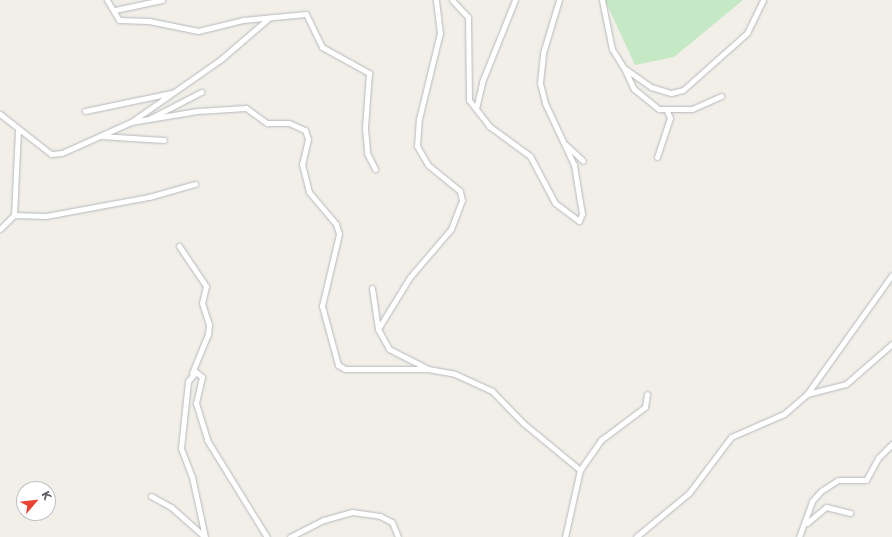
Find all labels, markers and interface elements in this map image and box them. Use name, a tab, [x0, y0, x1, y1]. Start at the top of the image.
north arrow	[16, 481, 56, 521]
text: K	[38, 489, 54, 502]

